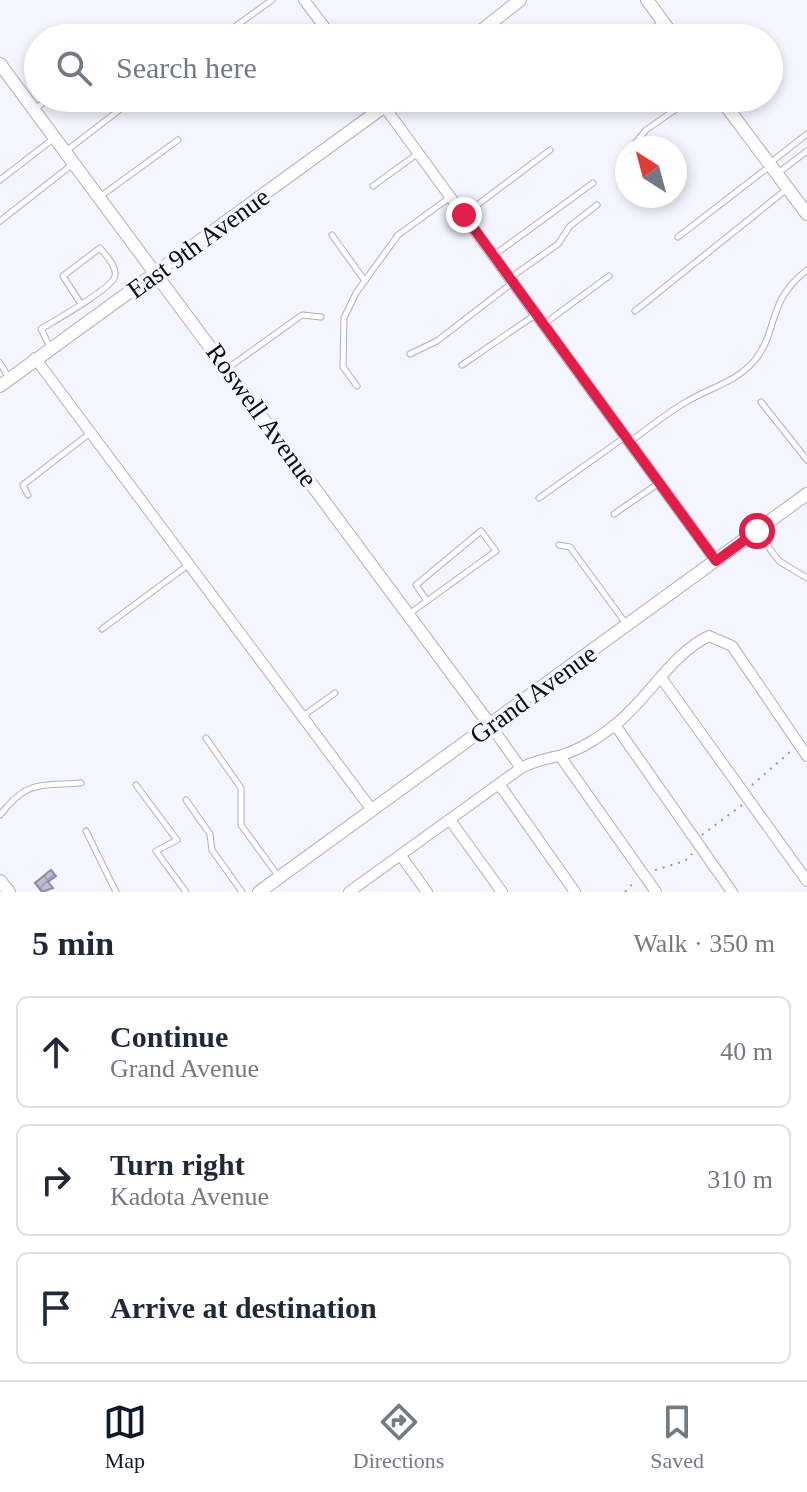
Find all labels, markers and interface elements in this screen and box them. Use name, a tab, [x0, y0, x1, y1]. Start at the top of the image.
search box	[24, 24, 783, 112]
icon: search	[52, 46, 96, 90]
text: Search here	[116, 51, 257, 84]
north arrow	[615, 136, 687, 208]
street label: East 9th Avenue	[122, 182, 275, 305]
route end	[446, 197, 482, 233]
street label: Roswell Avenue	[200, 338, 323, 492]
route start	[739, 513, 775, 549]
street label: Grand Avenue	[465, 639, 602, 750]
text: 5 min	[32, 925, 114, 962]
text: Walk · 350 m	[633, 929, 775, 958]
text: Continue	[110, 1020, 228, 1053]
icon: ahead	[34, 1030, 78, 1074]
text: 40 m	[720, 1037, 773, 1066]
text: Grand Avenue	[110, 1054, 259, 1083]
text: Turn right	[110, 1148, 245, 1181]
icon: right	[34, 1158, 78, 1202]
text: 310 m	[707, 1165, 773, 1194]
text: Kadota Avenue	[110, 1182, 269, 1211]
icon: arrive	[34, 1286, 78, 1330]
text: Arrive at destination	[110, 1291, 377, 1324]
tab: Map	[103, 1400, 147, 1474]
tab: Directions	[353, 1400, 444, 1474]
tab: Saved	[650, 1400, 704, 1474]

